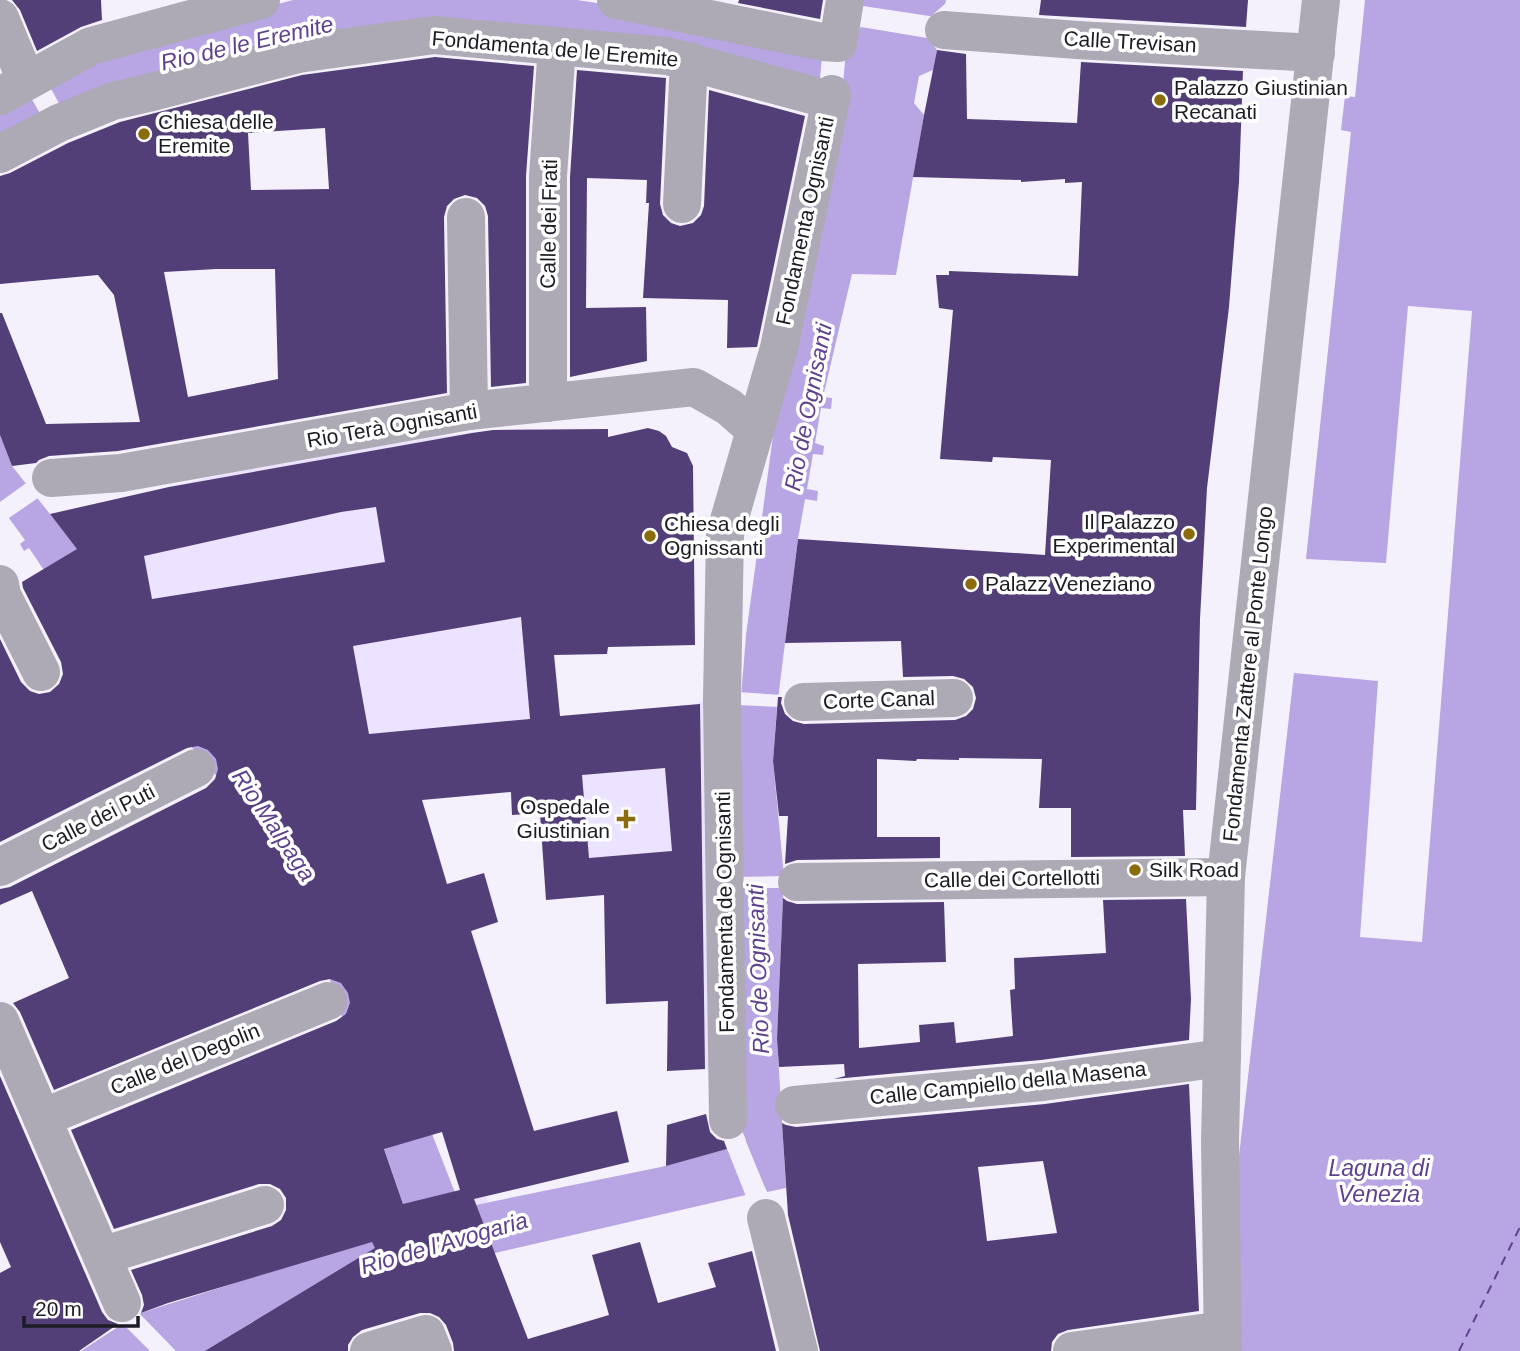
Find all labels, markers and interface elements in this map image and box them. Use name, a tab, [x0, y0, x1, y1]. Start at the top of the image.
water label: Rio de le Eremite	[158, 10, 336, 76]
street label: Fondamenta de le Eremite	[431, 26, 679, 71]
street label: Calle Trevisan	[1063, 27, 1197, 56]
place label: Palazzo Giustinian Recanati	[1174, 76, 1348, 123]
marker: Palazzo Giustinian Recanati	[1152, 92, 1168, 108]
place label: Chiesa delle Eremite	[158, 110, 274, 157]
street label: Fondamenta Ognisanti	[771, 115, 838, 327]
marker: Chiesa delle Eremite	[136, 126, 152, 142]
street label: Calle dei Frati	[536, 159, 561, 289]
water label: Rio de Ognisanti	[779, 320, 837, 493]
street label: Rio Terà Ognisanti	[305, 399, 479, 452]
street label: Fondamenta Zattere al Ponte Longo	[1218, 505, 1277, 843]
place label: Il Palazzo Experimental	[1052, 510, 1175, 557]
place label: Chiesa degli Ognissanti	[664, 512, 780, 559]
marker: Il Palazzo Experimental	[1181, 526, 1197, 542]
marker: Chiesa degli Ognissanti	[642, 528, 658, 544]
place label: Palazz Veneziano	[985, 572, 1152, 595]
marker: Palazz Veneziano	[963, 576, 979, 592]
street label: Corte Canal	[823, 686, 935, 713]
water label: Rio Malpaga	[227, 764, 321, 886]
street label: Calle dei Puti	[37, 779, 158, 856]
street label: Fondamenta de Ognisanti	[711, 791, 738, 1033]
place label: Ospedale Giustinian	[517, 795, 610, 842]
marker: Ospedale Giustinian	[616, 809, 636, 829]
place label: Silk Road	[1149, 858, 1239, 881]
marker: Silk Road	[1127, 862, 1143, 878]
street label: Calle dei Cortellotti	[924, 865, 1100, 892]
water label: Rio de Ognisanti	[742, 883, 774, 1054]
street label: Calle del Degolin	[107, 1018, 263, 1099]
street label: Calle Campiello della Masena	[869, 1057, 1148, 1108]
water label: Laguna di Venezia	[1328, 1155, 1430, 1207]
water label: Rio de l'Avogaria	[357, 1207, 531, 1279]
scale bar	[24, 1284, 138, 1328]
text: 20 m	[35, 1297, 82, 1320]

